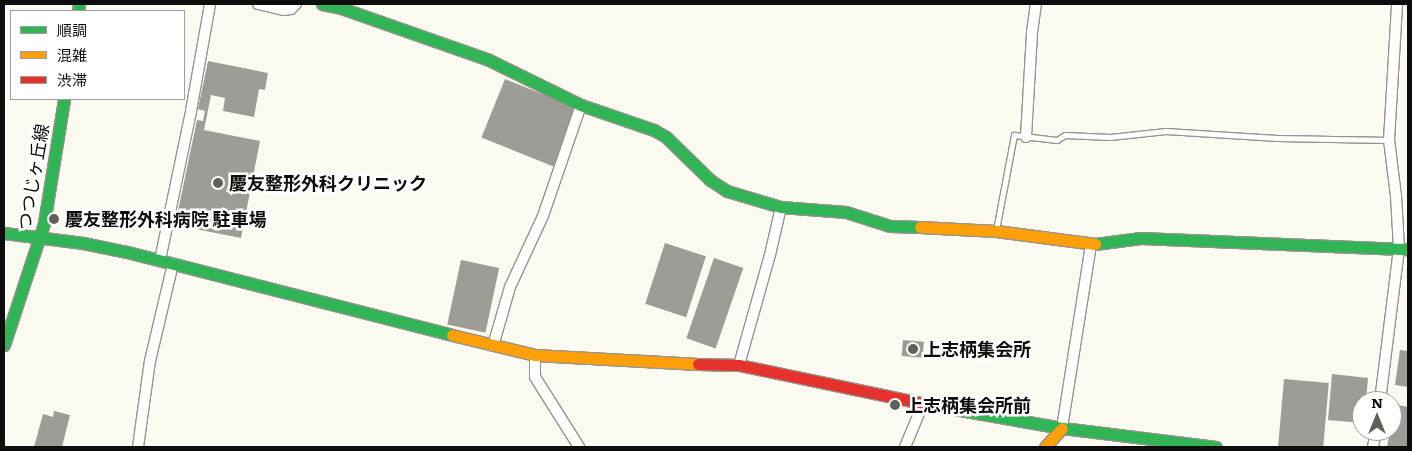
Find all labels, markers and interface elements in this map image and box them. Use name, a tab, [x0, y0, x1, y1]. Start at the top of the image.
legend	[10, 10, 185, 100]
text: 順調	[57, 18, 87, 41]
text: 混雑	[57, 43, 87, 66]
text: 渋滞	[57, 68, 87, 91]
street label: つつじヶ丘線	[13, 122, 53, 232]
place label: 慶友整形外科クリニック	[229, 172, 427, 194]
marker: 慶友整形外科クリニック	[211, 176, 225, 190]
place label: 慶友整形外科病院 駐車場	[65, 208, 267, 230]
marker: 慶友整形外科病院 駐車場	[47, 212, 61, 226]
place label: 上志柄集会所	[923, 338, 1031, 360]
marker: 上志柄集会所	[907, 343, 919, 355]
north arrow	[1352, 391, 1402, 441]
text: N	[1371, 392, 1383, 412]
place label: 上志柄集会所前	[905, 394, 1031, 416]
marker: 上志柄集会所前	[889, 399, 901, 411]

